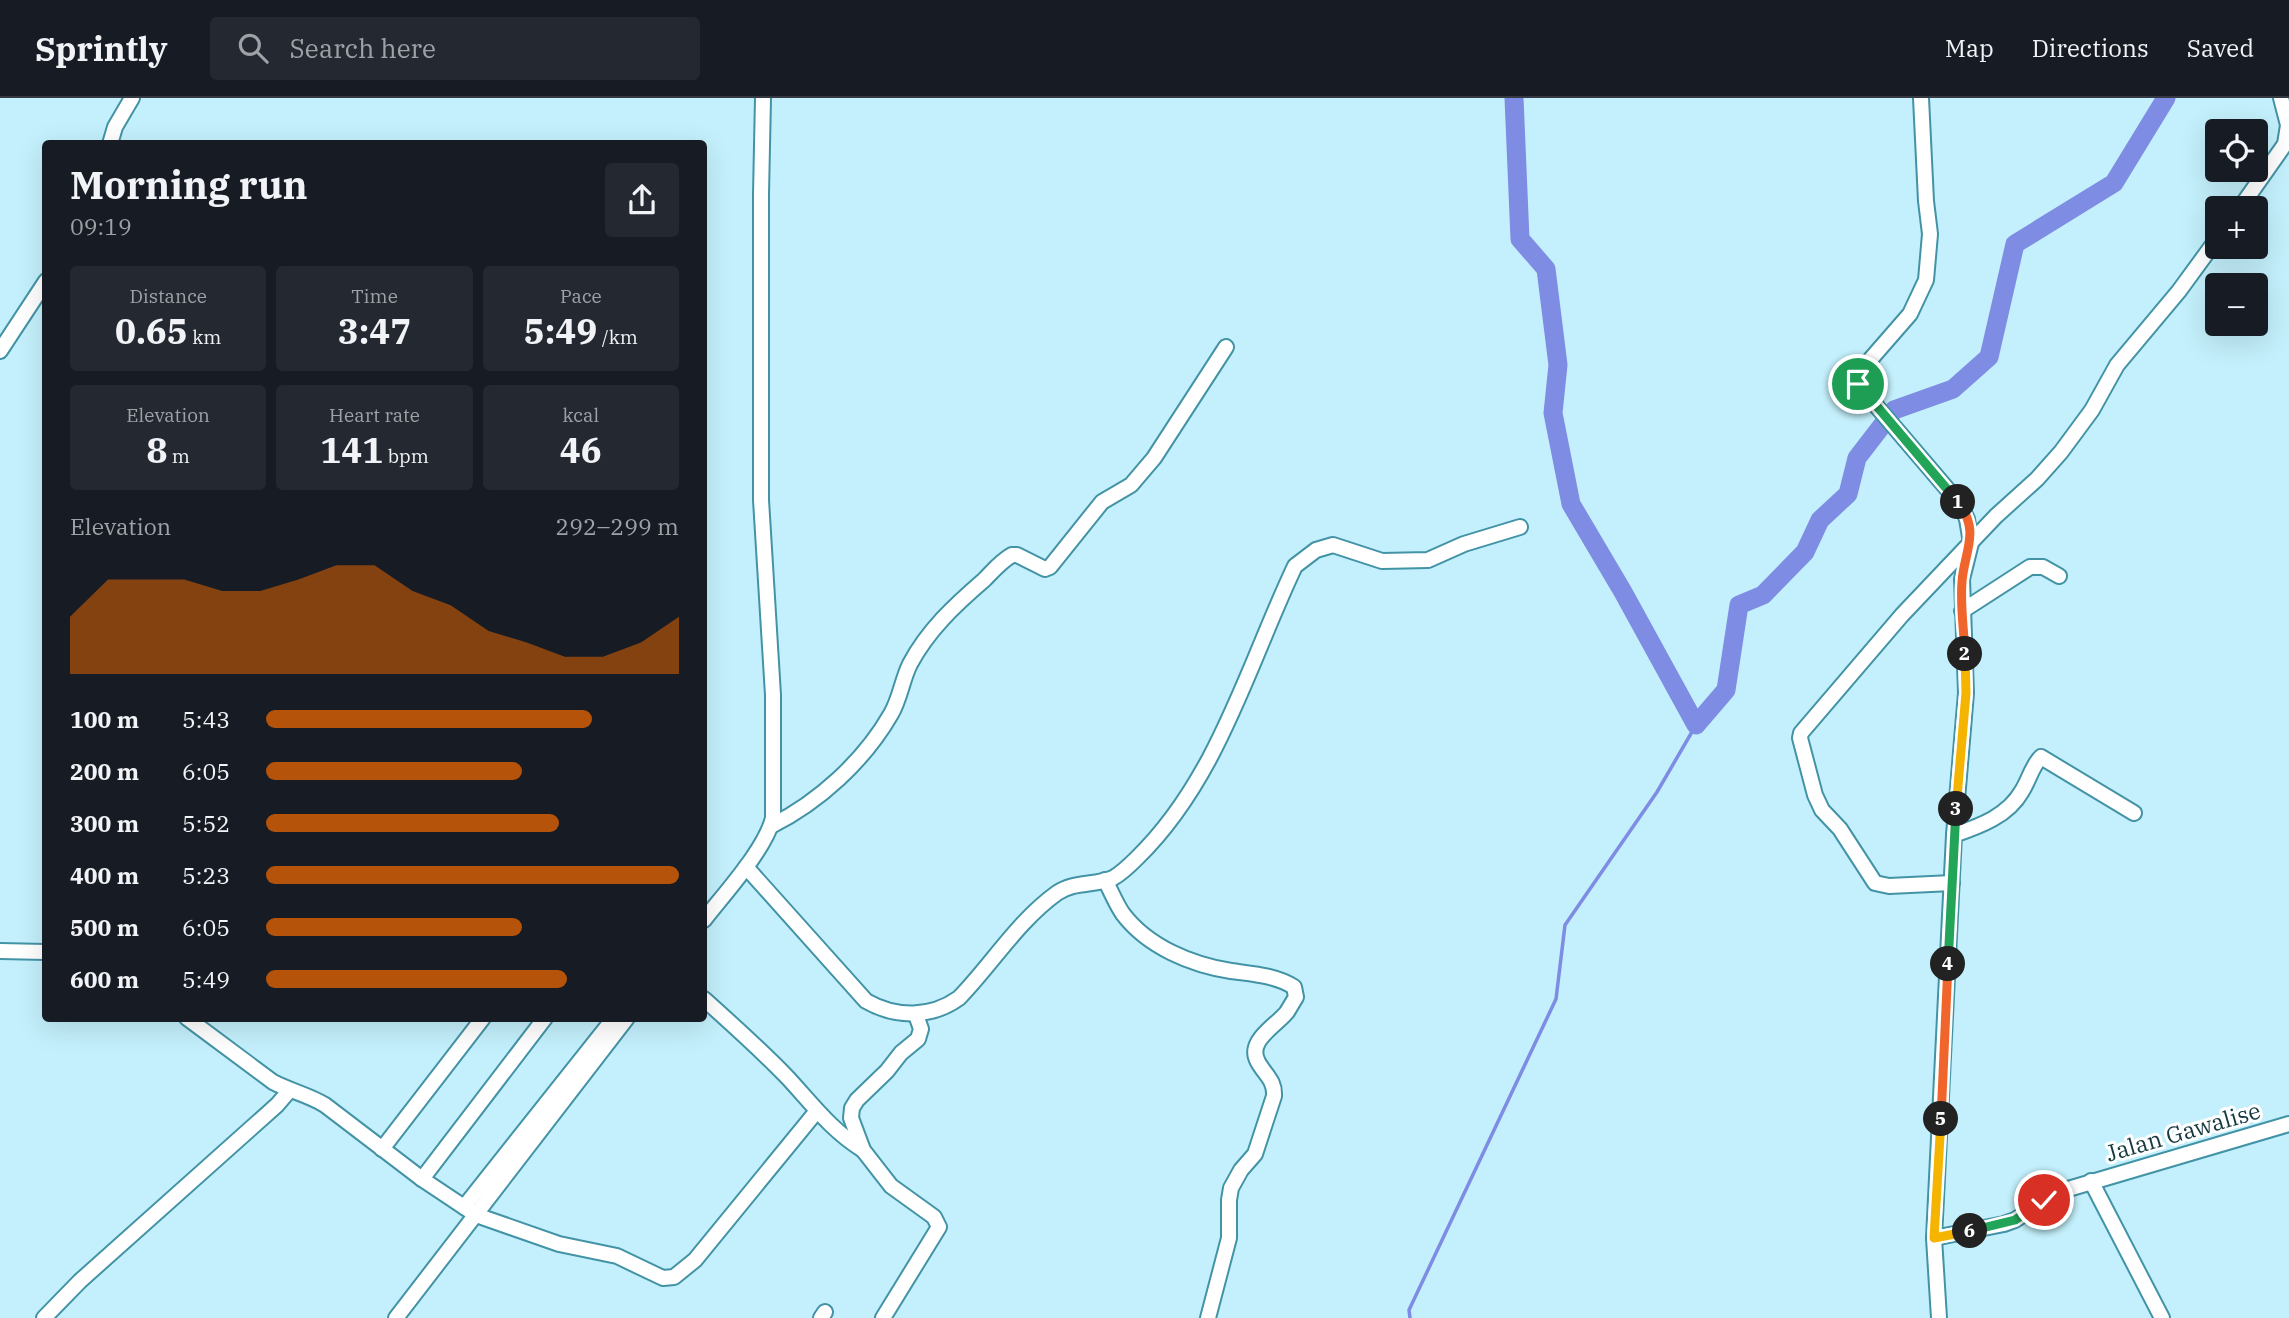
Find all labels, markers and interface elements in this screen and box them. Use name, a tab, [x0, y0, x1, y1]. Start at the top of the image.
search box	[210, 17, 700, 80]
text: Sprintly	[35, 27, 168, 70]
icon: search	[234, 29, 272, 67]
text: Search here	[290, 31, 436, 65]
text: Map	[1945, 32, 1994, 64]
text: Directions	[2032, 32, 2149, 64]
text: Saved	[2187, 32, 2254, 64]
map controls	[2205, 119, 2268, 336]
button: locate	[2205, 119, 2268, 182]
text: Morning run	[70, 160, 308, 209]
button: share	[605, 163, 679, 237]
button: +	[2205, 196, 2268, 259]
text: 09:19	[70, 211, 132, 241]
button: −	[2205, 273, 2268, 336]
text: Distance	[129, 284, 207, 308]
text: Time	[351, 284, 398, 308]
text: Pace	[560, 284, 602, 308]
text: 0.65	[115, 308, 188, 354]
text: 3:47	[338, 308, 411, 354]
text: 5:49	[524, 308, 597, 354]
text: km	[188, 325, 221, 349]
text: /km	[597, 325, 638, 349]
pin	[1828, 354, 1888, 414]
icon: arrive	[1839, 365, 1877, 403]
text: Elevation	[126, 403, 210, 427]
text: Heart rate	[329, 403, 420, 427]
text: kcal	[563, 403, 599, 427]
text: 8	[146, 427, 167, 473]
text: 141	[320, 427, 383, 473]
text: 46	[560, 427, 602, 473]
text: m	[167, 444, 190, 468]
text: bpm	[383, 444, 429, 468]
pin: 1	[1940, 484, 1976, 520]
text: 1	[1952, 489, 1963, 513]
text: Elevation	[70, 511, 171, 541]
text: 292–299 m	[555, 511, 679, 541]
pin: 2	[1948, 636, 1982, 672]
text: 2	[1959, 641, 1970, 665]
text: 100 m	[70, 704, 139, 734]
text: 5:43	[182, 704, 230, 734]
text: 200 m	[70, 756, 139, 786]
text: 6:05	[182, 756, 230, 786]
pin: 3	[1938, 792, 1974, 826]
text: 3	[1950, 796, 1961, 820]
text: 300 m	[70, 808, 139, 838]
text: 5:52	[182, 808, 230, 838]
text: 400 m	[70, 860, 139, 890]
text: 5:23	[182, 860, 230, 890]
text: 500 m	[70, 912, 139, 942]
text: 6:05	[182, 912, 230, 942]
pin: 4	[1930, 946, 1966, 982]
text: 4	[1942, 951, 1953, 975]
text: 600 m	[70, 964, 139, 994]
text: 5:49	[182, 964, 230, 994]
street label: Jalan Gawalise	[2102, 1095, 2264, 1167]
pin: 5	[1924, 1102, 1958, 1136]
text: 5	[1935, 1106, 1946, 1130]
pin	[2014, 1170, 2074, 1230]
icon: check	[2025, 1181, 2063, 1219]
pin: 6	[1952, 1214, 1988, 1248]
text: 6	[1964, 1218, 1975, 1242]

